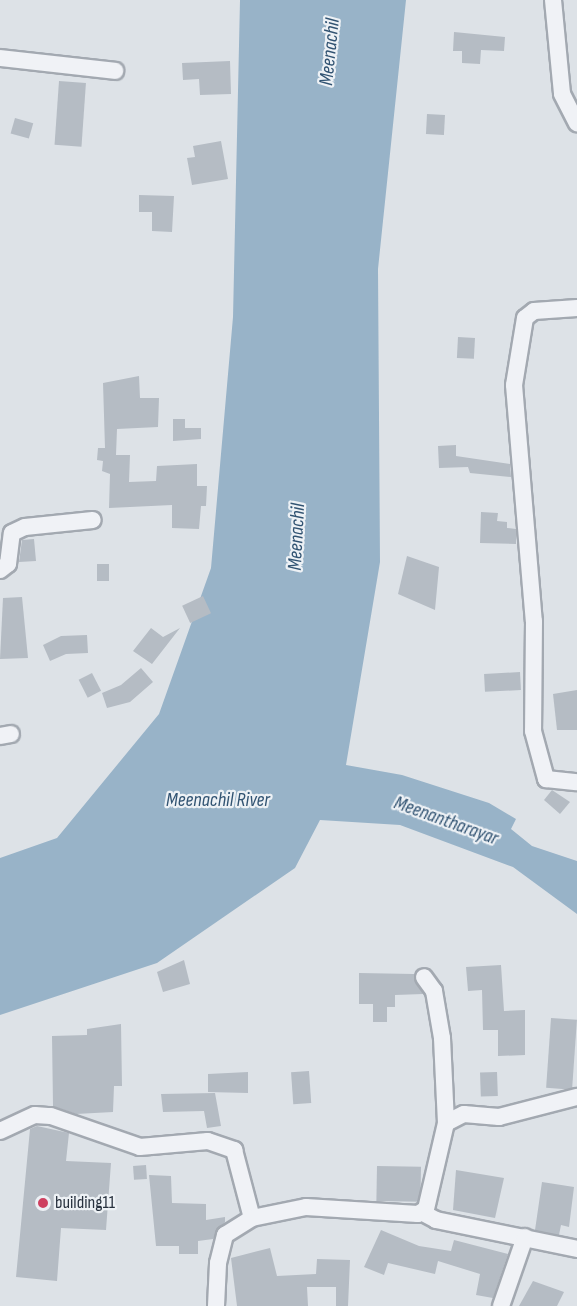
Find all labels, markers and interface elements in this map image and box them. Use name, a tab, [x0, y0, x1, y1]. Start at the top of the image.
water label: Meenachil	[315, 17, 345, 87]
water label: Meenachil	[283, 503, 311, 571]
water label: Meenachil River	[166, 788, 270, 812]
water label: Meenantharayar	[391, 791, 501, 851]
place label: building11	[55, 1192, 115, 1214]
marker: building11	[36, 1196, 50, 1210]

